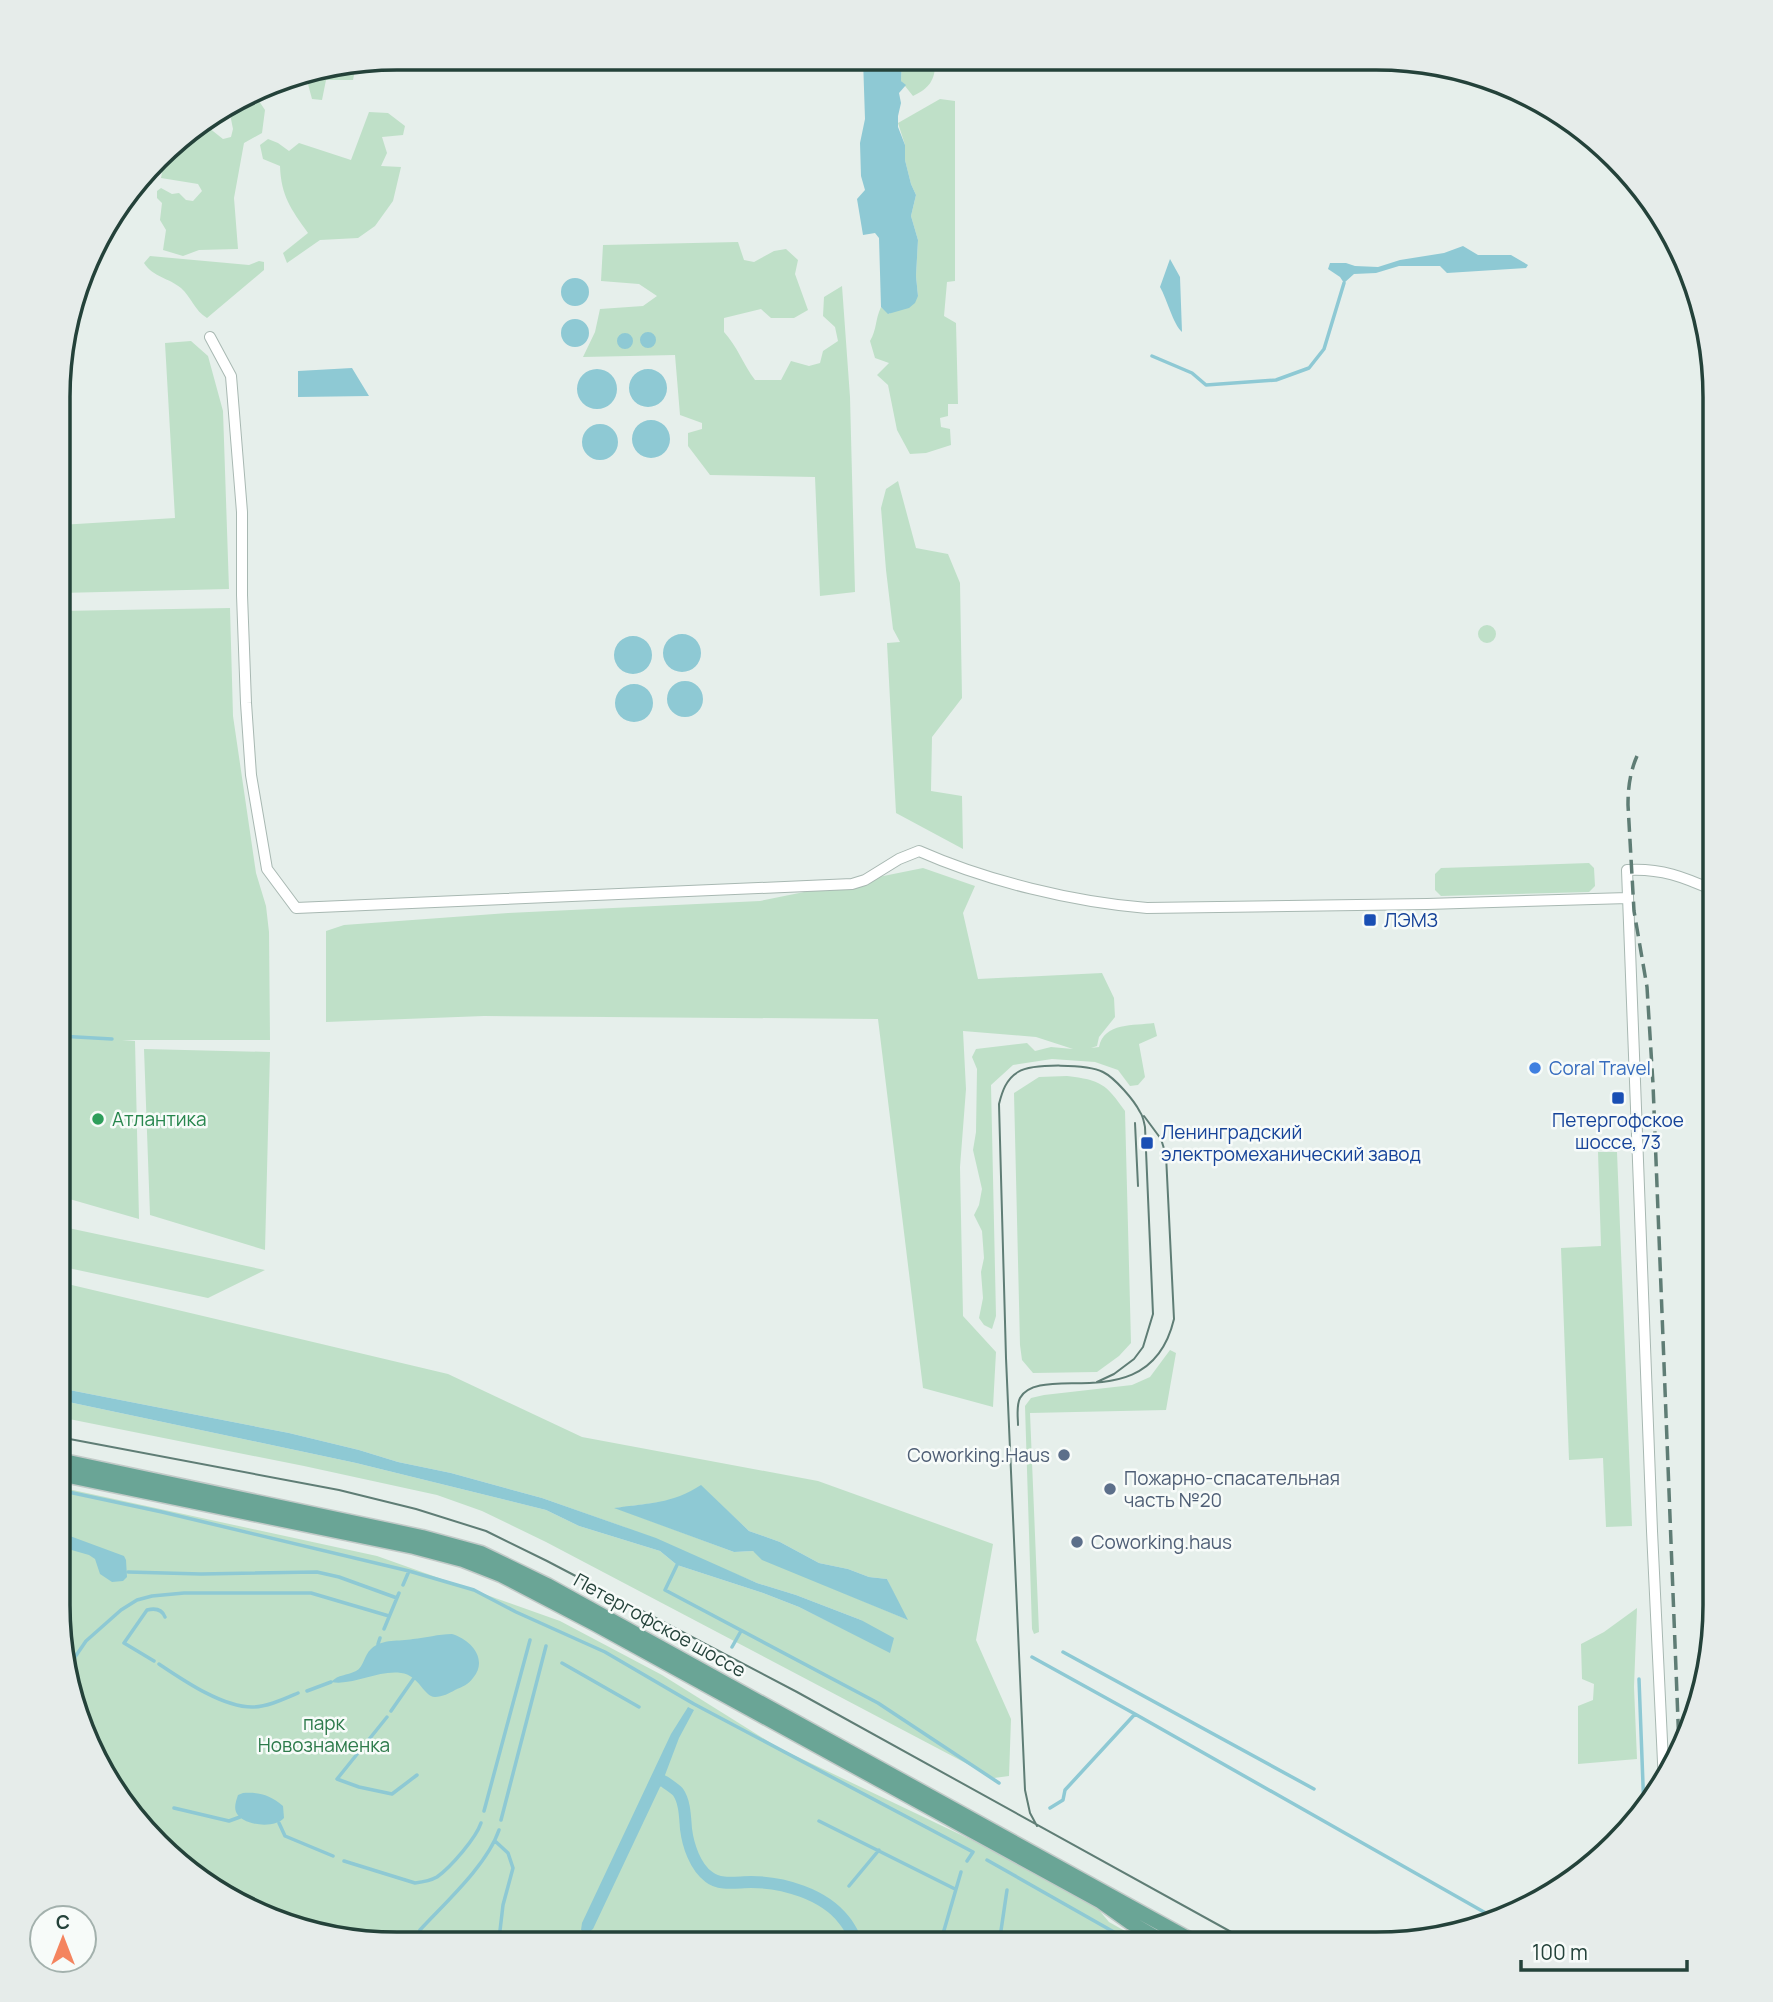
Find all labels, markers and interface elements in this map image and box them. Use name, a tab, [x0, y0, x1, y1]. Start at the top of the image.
place label: ЛЭМЗ	[1384, 907, 1438, 933]
marker: ЛЭМЗ	[1362, 912, 1378, 928]
place label: Coral Travel	[1549, 1055, 1651, 1081]
marker: Coral Travel	[1527, 1060, 1543, 1076]
marker: Петергофское шоссе, 73	[1610, 1090, 1626, 1106]
place label: Атлантика	[112, 1106, 207, 1132]
place label: Петергофское шоссе, 73	[1552, 1107, 1684, 1155]
marker: Атлантика	[90, 1111, 106, 1127]
place label: Ленинградский электромеханический завод	[1161, 1119, 1421, 1167]
marker: Ленинградский электромеханический завод	[1139, 1135, 1155, 1151]
place label: Coworking.Haus	[907, 1442, 1050, 1468]
marker: Coworking.Haus	[1056, 1447, 1072, 1463]
place label: Пожарно-спасательная часть №20	[1124, 1465, 1340, 1513]
marker: Пожарно-спасательная часть №20	[1102, 1481, 1118, 1497]
place label: Coworking.haus	[1091, 1529, 1232, 1555]
marker: Coworking.haus	[1069, 1534, 1085, 1550]
street label: Петергофское шоссе	[569, 1567, 751, 1683]
park label: парк Новознаменка	[258, 1710, 390, 1758]
north arrow	[28, 1904, 98, 1974]
text: С	[56, 1909, 70, 1935]
scale bar	[1521, 1928, 1687, 1972]
text: 100 m	[1532, 1938, 1588, 1966]

